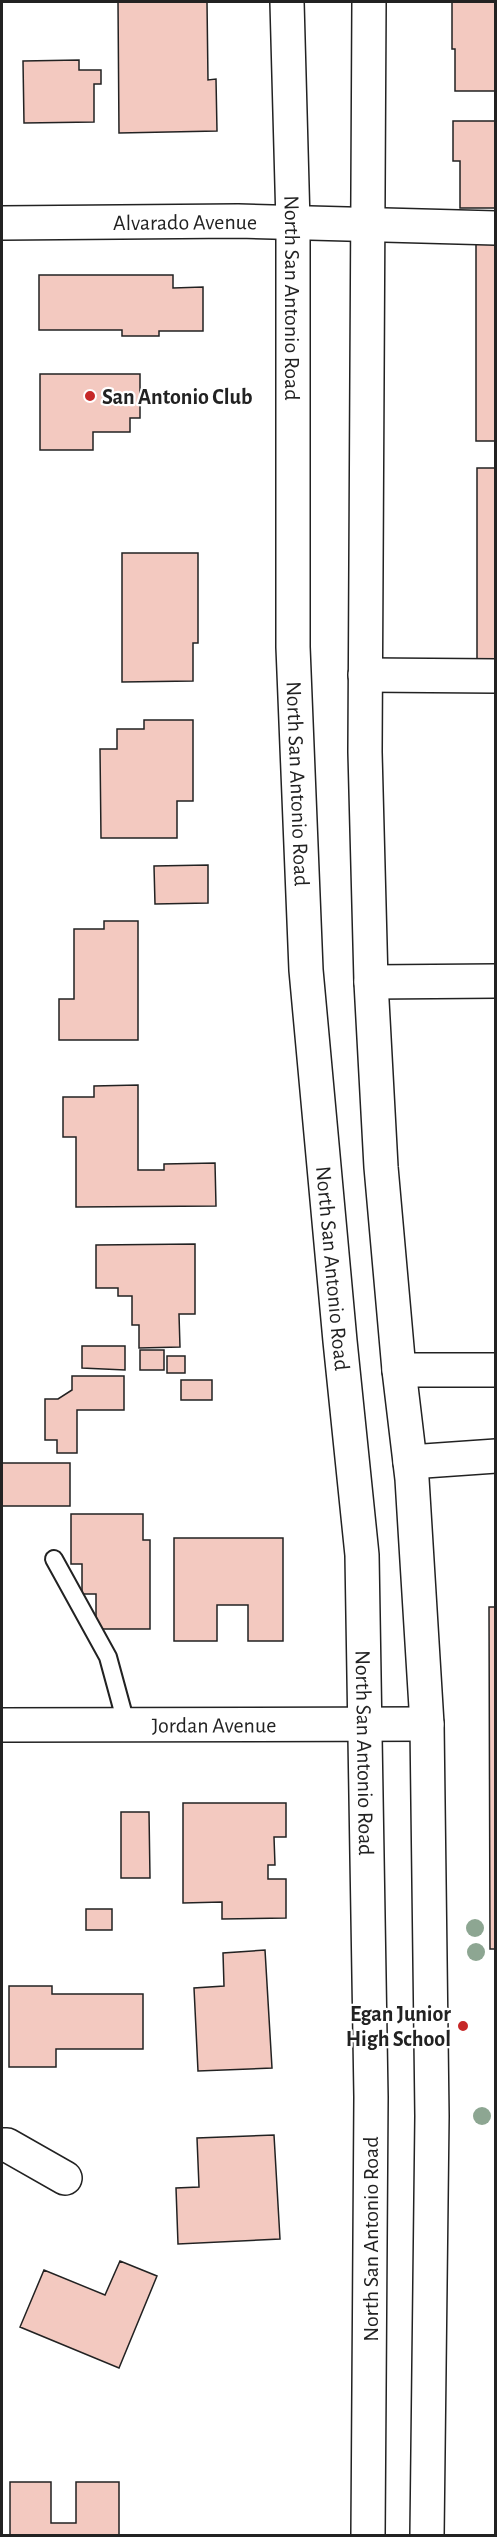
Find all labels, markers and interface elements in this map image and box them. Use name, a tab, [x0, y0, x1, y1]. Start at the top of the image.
street label: North San Antonio Road	[280, 195, 303, 401]
street label: Alvarado Avenue	[113, 211, 257, 234]
place label: San Antonio Club	[102, 386, 253, 408]
marker: San Antonio Club	[83, 389, 97, 403]
street label: North San Antonio Road	[282, 681, 313, 887]
street label: North San Antonio Road	[312, 1165, 353, 1372]
street label: North San Antonio Road	[352, 1650, 377, 1856]
street label: Jordan Avenue	[152, 1714, 276, 1737]
place label: Egan Junior High School	[346, 2003, 451, 2050]
marker: Egan Junior High School	[456, 2019, 470, 2033]
street label: North San Antonio Road	[360, 2136, 382, 2342]

